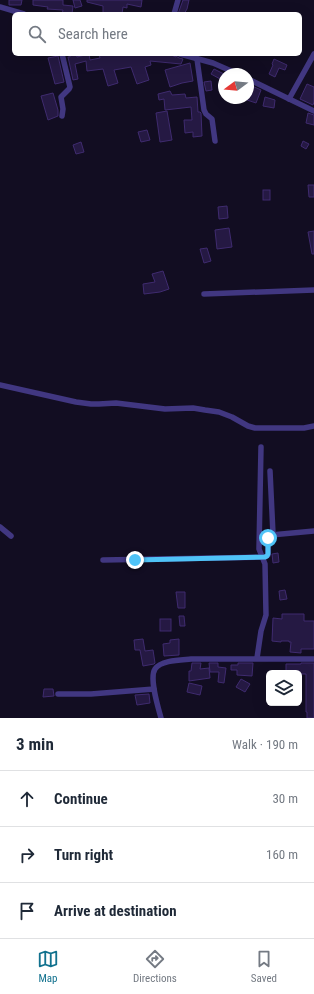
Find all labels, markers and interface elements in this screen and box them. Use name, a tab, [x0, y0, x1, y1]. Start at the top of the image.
search box	[12, 12, 302, 56]
icon: search	[26, 23, 48, 45]
text: Search here	[58, 25, 128, 43]
north arrow	[218, 68, 254, 104]
route start	[259, 529, 277, 547]
route end	[126, 551, 144, 569]
map controls	[266, 670, 302, 706]
button: layers	[266, 670, 302, 706]
text: 3 min	[16, 734, 54, 754]
text: Walk · 190 m	[232, 737, 298, 752]
icon: ahead	[16, 788, 38, 810]
text: Continue	[54, 790, 108, 808]
text: 30 m	[272, 791, 298, 806]
icon: right	[16, 844, 38, 866]
text: Turn right	[54, 846, 113, 864]
text: 160 m	[266, 847, 298, 862]
icon: arrive	[16, 900, 38, 922]
text: Arrive at destination	[54, 902, 177, 920]
tab: Map	[37, 948, 59, 985]
tab: Directions	[133, 948, 177, 985]
tab: Saved	[251, 948, 277, 985]

